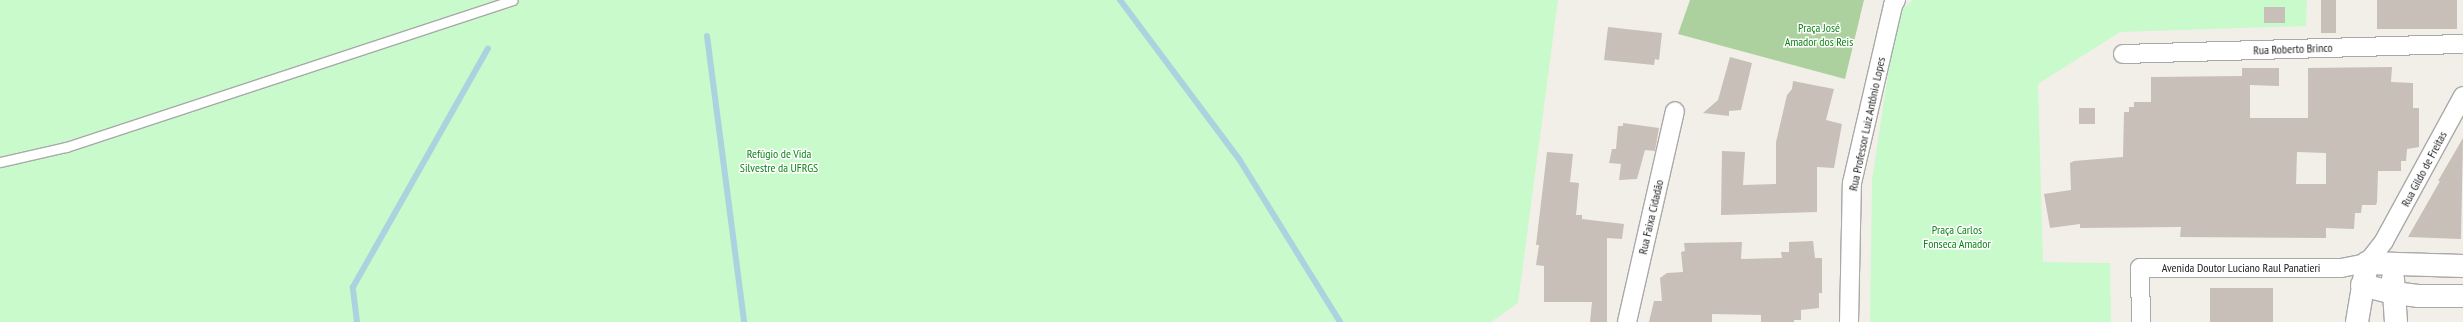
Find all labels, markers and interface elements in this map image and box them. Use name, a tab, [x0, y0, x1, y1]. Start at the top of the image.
park label: Praça José Amador dos Reis	[1785, 21, 1853, 49]
street label: Rua Roberto Brinco	[2253, 40, 2333, 58]
street label: Rua Professor Luiz Antônio Lopes	[1846, 55, 1888, 193]
street label: Rua Gildo de Freitas	[2398, 129, 2450, 209]
park label: Refúgio de Vida Silvestre da UFRGS	[740, 147, 818, 175]
street label: Rua Faixa Cidadão	[1635, 178, 1667, 256]
park label: Praça Carlos Fonseca Amador	[1923, 223, 1991, 251]
street label: Avenida Doutor Luciano Raul Panatieri	[2162, 261, 2320, 275]

